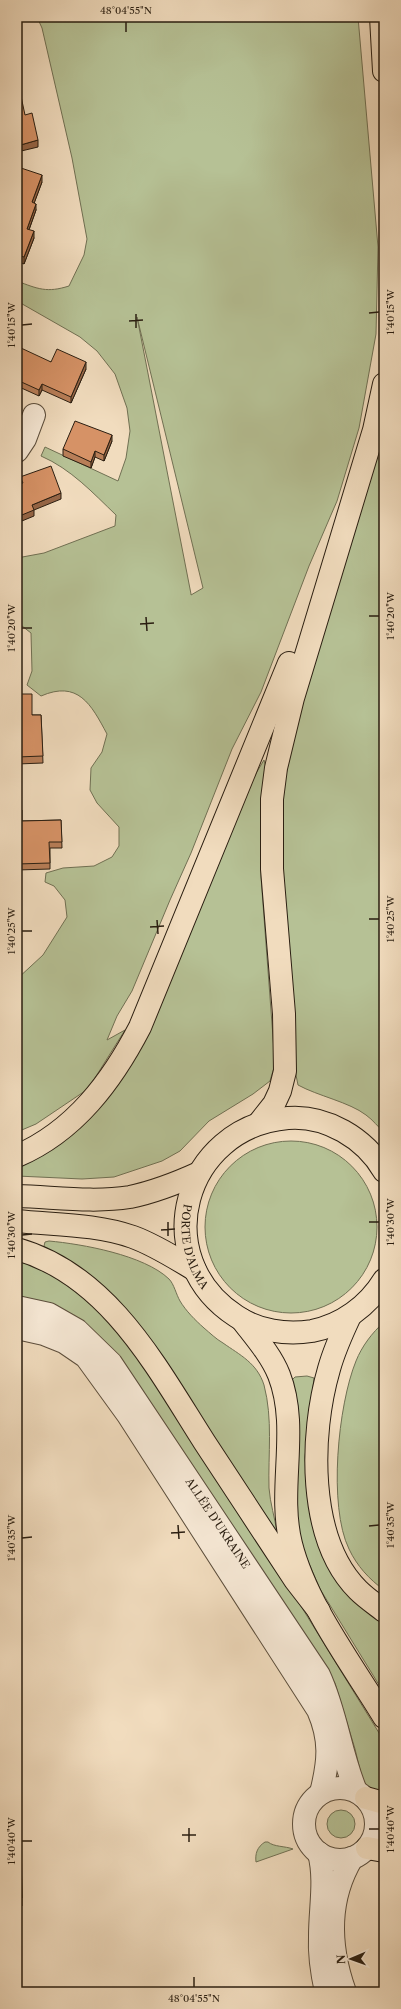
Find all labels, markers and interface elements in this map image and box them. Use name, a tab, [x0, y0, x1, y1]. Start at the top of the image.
text: 48°04'55"N	[100, 4, 152, 17]
text: 1°40'15"W	[384, 288, 397, 335]
text: 1°40'15"W	[5, 301, 18, 348]
text: 1°40'20"W	[384, 591, 397, 640]
text: 1°40'20"W	[5, 603, 18, 652]
text: 1°40'25"W	[384, 895, 397, 942]
text: 1°40'25"W	[5, 907, 18, 954]
text: 1°40'30"W	[384, 1197, 397, 1246]
street label: PORTE D'ALMA	[179, 1203, 212, 1293]
text: 1°40'30"W	[5, 1210, 18, 1259]
street label: ALLÉE D'UKRAINE	[182, 1474, 253, 1572]
text: 1°40'35"W	[384, 1501, 397, 1548]
text: 1°40'35"W	[5, 1514, 18, 1561]
text: 1°40'40"W	[384, 1804, 397, 1853]
text: 1°40'40"W	[5, 1816, 18, 1865]
north arrow	[331, 1939, 371, 1979]
text: N	[334, 1954, 348, 1964]
text: 48°04'55"N	[168, 1992, 220, 2005]

